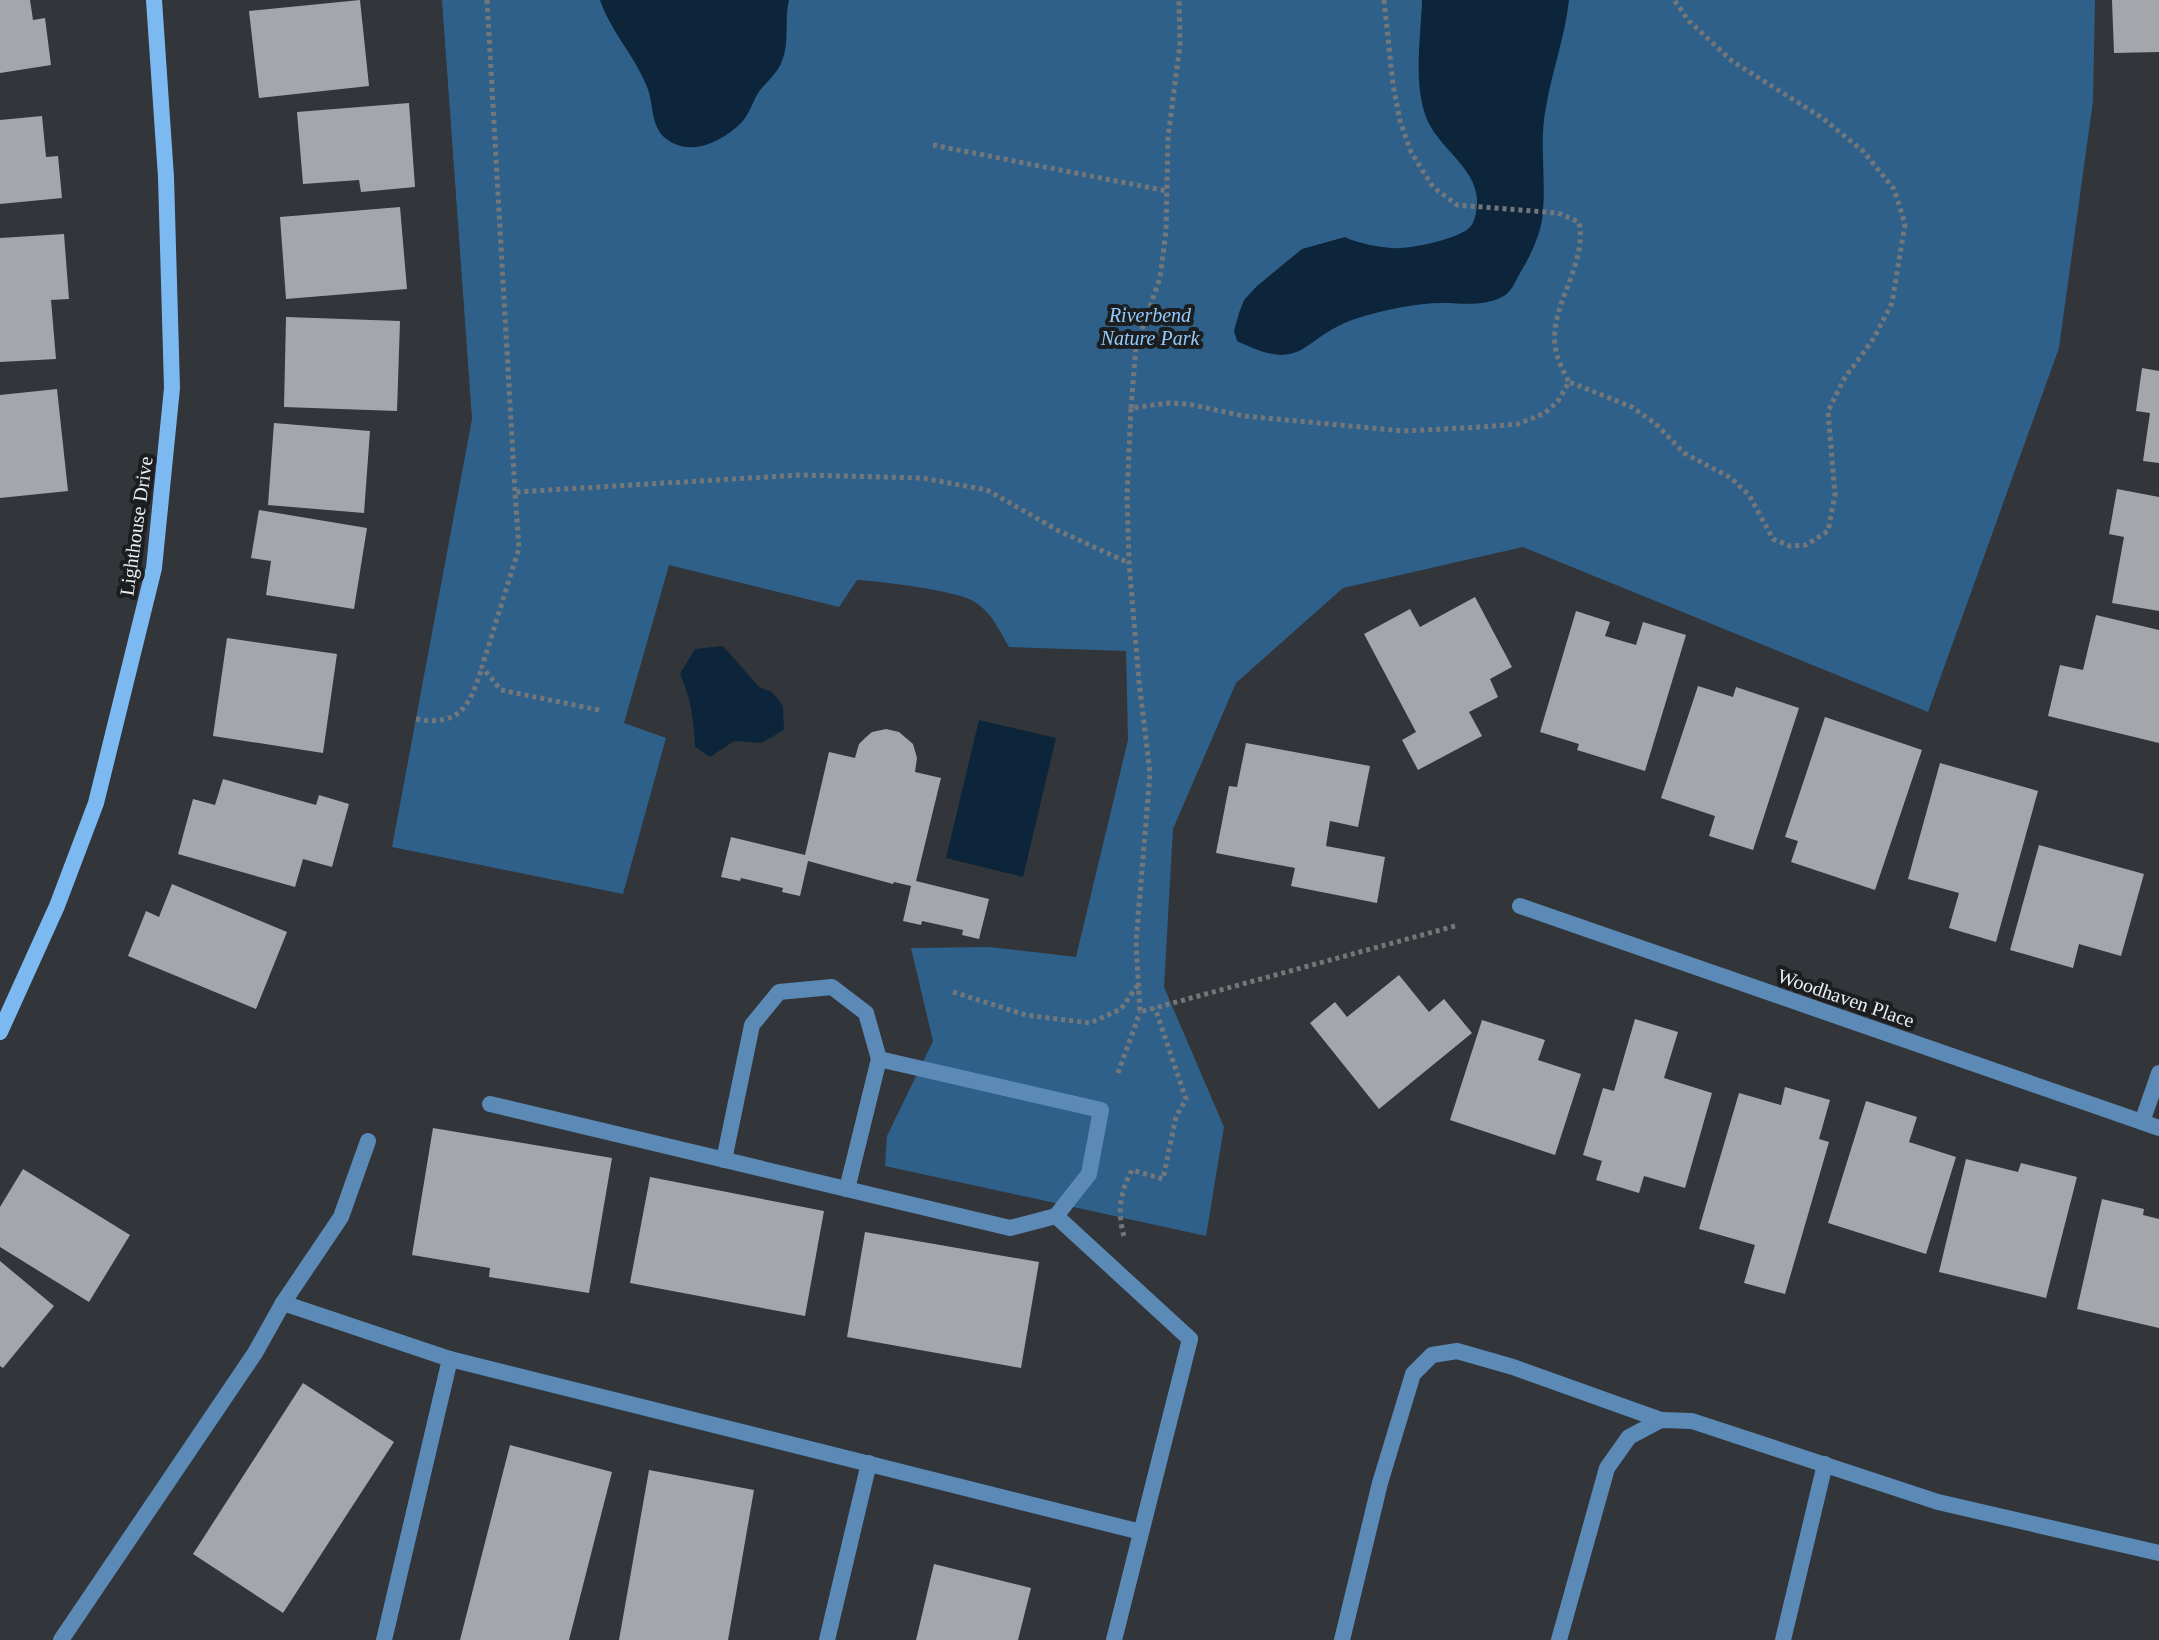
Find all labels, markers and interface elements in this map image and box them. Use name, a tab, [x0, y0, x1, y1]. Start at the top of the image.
park label: Riverbend Nature Park	[1100, 304, 1200, 349]
street label: Lighthouse Drive	[115, 455, 158, 597]
street label: Woodhaven Place	[1775, 964, 1917, 1032]

